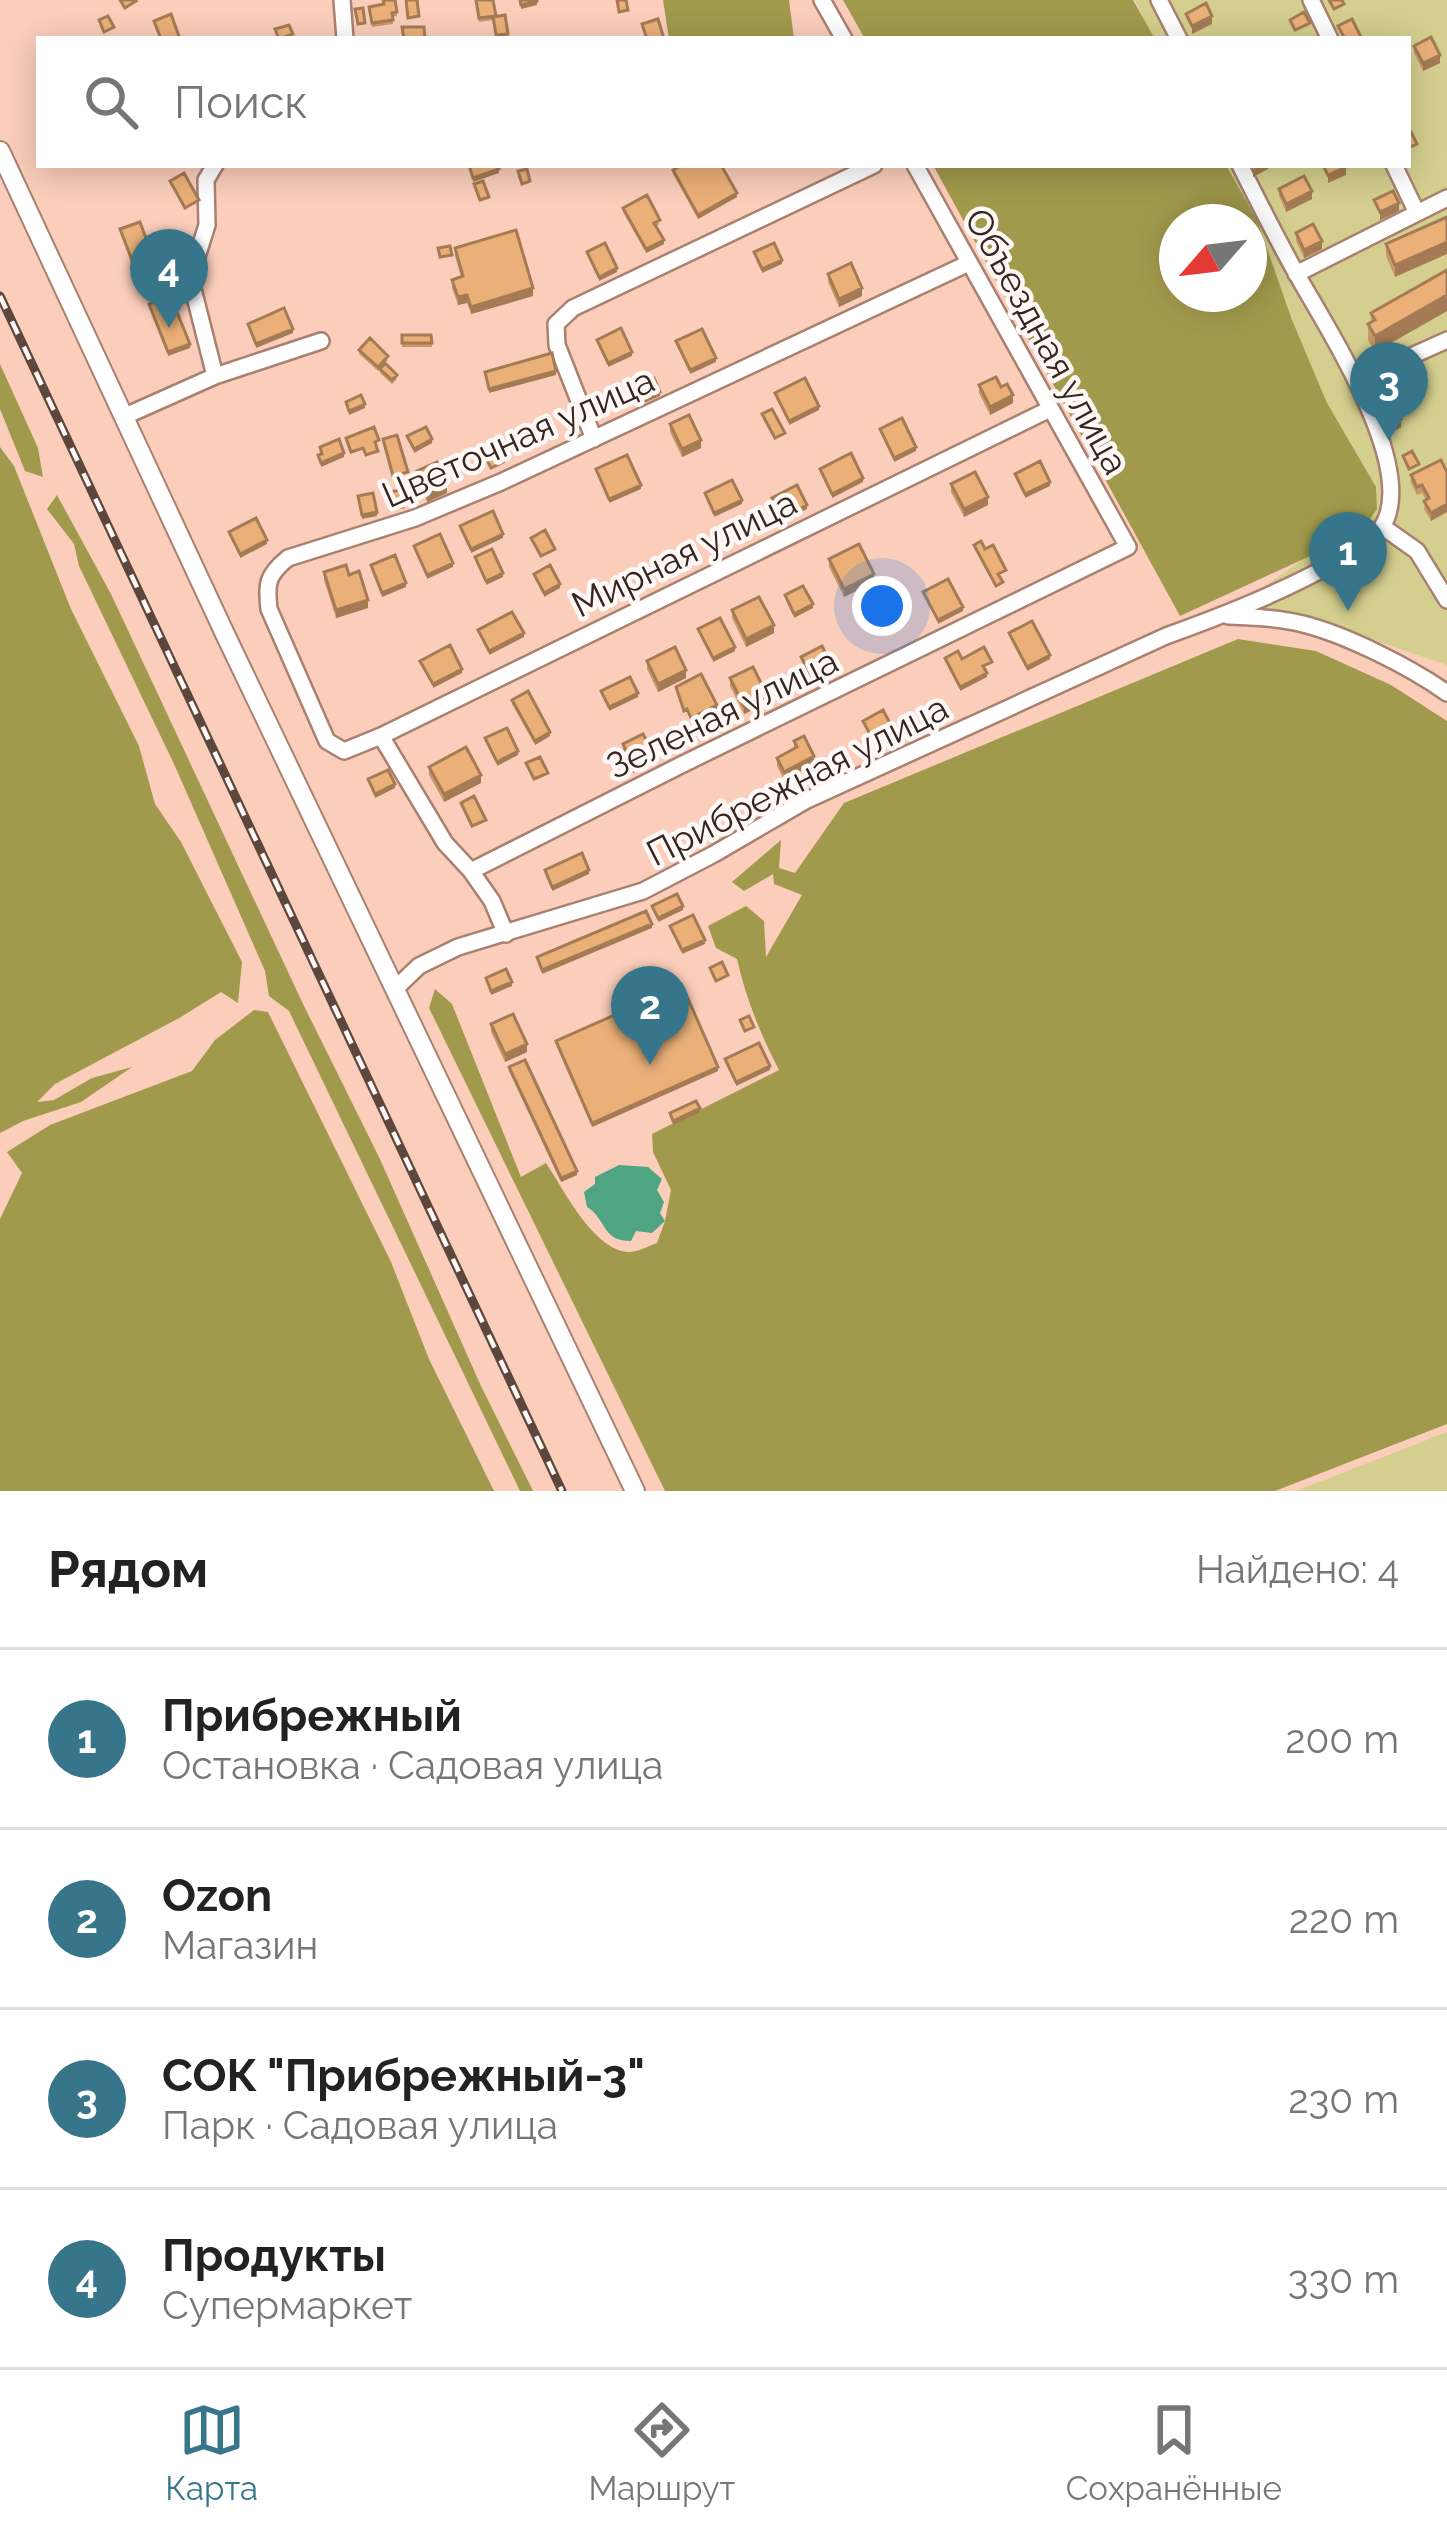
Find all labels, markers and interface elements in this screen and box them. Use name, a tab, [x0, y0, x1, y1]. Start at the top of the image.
search box	[36, 36, 1411, 168]
icon: search	[78, 69, 144, 135]
text: Поиск	[174, 76, 308, 129]
street label: Объездная улица	[957, 201, 1137, 481]
north arrow	[1159, 204, 1267, 312]
pin: 4	[130, 229, 208, 328]
pin: 3	[1350, 342, 1428, 441]
street label: Цветочная улица	[376, 358, 660, 516]
street label: Мирная улица	[565, 481, 803, 625]
pin: 1	[1309, 512, 1387, 611]
your location	[852, 576, 912, 636]
street label: Зеленая улица	[600, 639, 844, 787]
street label: Прибрежная улица	[639, 686, 955, 874]
pin: 2	[611, 966, 689, 1065]
text: Рядом	[48, 1539, 208, 1599]
text: Найдено: 4	[1196, 1546, 1399, 1592]
text: Прибрежный	[162, 1689, 462, 1742]
text: 1	[77, 1716, 97, 1762]
text: 200 m	[1285, 1716, 1399, 1762]
text: Остановка · Садовая улица	[162, 1742, 663, 1788]
text: Ozon	[162, 1869, 272, 1922]
text: 2	[76, 1896, 98, 1942]
text: 220 m	[1289, 1896, 1399, 1942]
text: Магазин	[162, 1922, 318, 1968]
text: СОК "Прибрежный-3"	[162, 2049, 645, 2102]
text: 3	[76, 2076, 98, 2122]
text: 230 m	[1288, 2076, 1399, 2122]
text: Парк · Садовая улица	[162, 2102, 558, 2148]
text: Продукты	[162, 2229, 386, 2282]
text: 4	[76, 2256, 98, 2302]
text: 330 m	[1288, 2256, 1399, 2302]
text: Супермаркет	[162, 2282, 412, 2328]
tab: Карта	[165, 2397, 258, 2508]
tab: Маршрут	[588, 2397, 735, 2508]
tab: Сохранённые	[1066, 2397, 1282, 2508]

